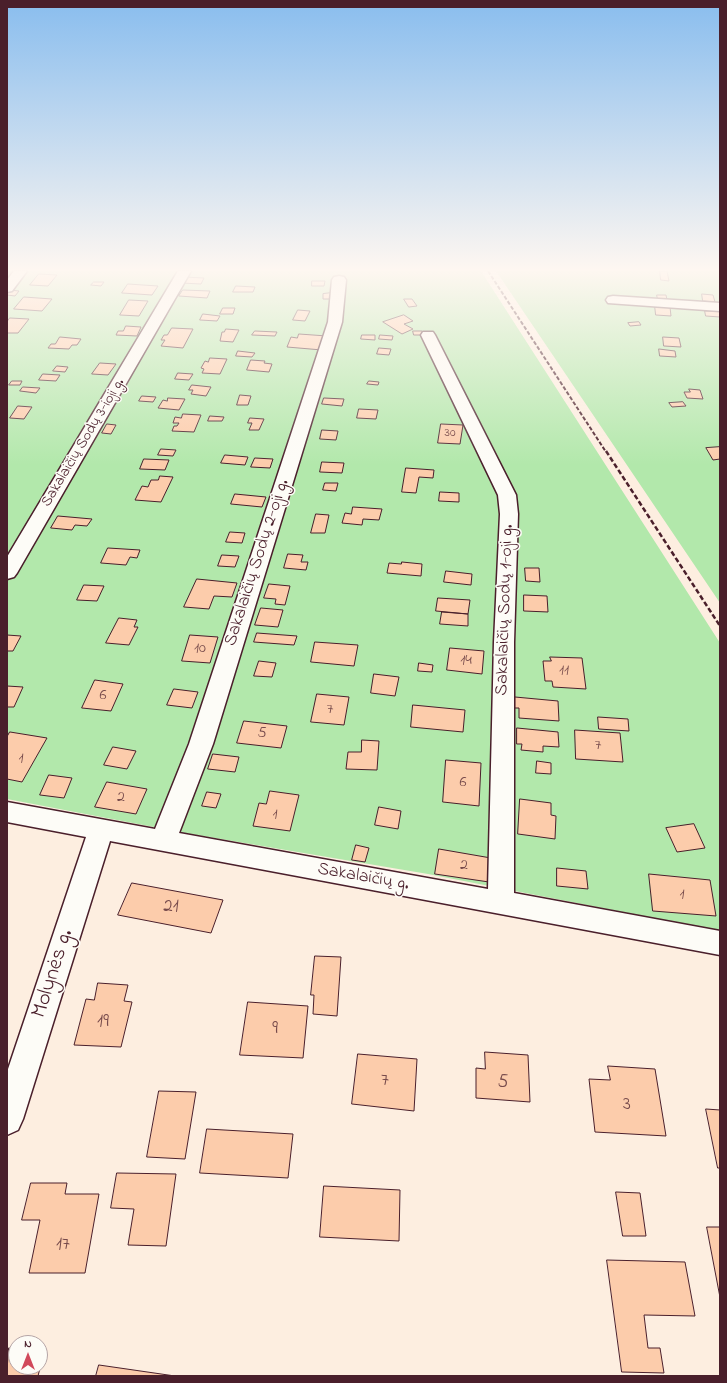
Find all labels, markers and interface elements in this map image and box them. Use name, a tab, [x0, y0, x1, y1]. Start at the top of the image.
street label: Sakalaičių Sodų 3-ioji g.	[38, 375, 130, 511]
house number: 30	[445, 426, 455, 442]
street label: Sakalaičių Sodų 2-oji g.	[221, 477, 295, 649]
street label: Sakalaičių Sodų 1-oji g.	[492, 524, 520, 696]
house number: 10	[194, 639, 206, 659]
house number: 14	[460, 651, 472, 671]
house number: 11	[559, 661, 569, 681]
house number: 6	[99, 686, 107, 706]
house number: 7	[327, 700, 333, 720]
house number: 5	[257, 724, 267, 744]
house number: 7	[595, 736, 601, 756]
house number: 1	[18, 749, 24, 769]
house number: 6	[459, 773, 467, 793]
house number: 2	[117, 788, 125, 808]
house number: 1	[272, 805, 278, 825]
house number: 2	[460, 856, 468, 876]
street label: Sakalaičių g.	[316, 859, 410, 897]
house number: 1	[679, 885, 685, 905]
house number: 21	[163, 897, 179, 919]
street label: Molynės g.	[27, 926, 81, 1022]
house number: 19	[97, 1012, 109, 1034]
house number: 9	[272, 1019, 278, 1041]
house number: 7	[381, 1071, 389, 1093]
house number: 5	[498, 1073, 508, 1095]
house number: 3	[623, 1095, 631, 1117]
house number: 17	[56, 1235, 70, 1257]
north arrow	[8, 1335, 48, 1375]
text: N	[24, 1336, 32, 1352]

